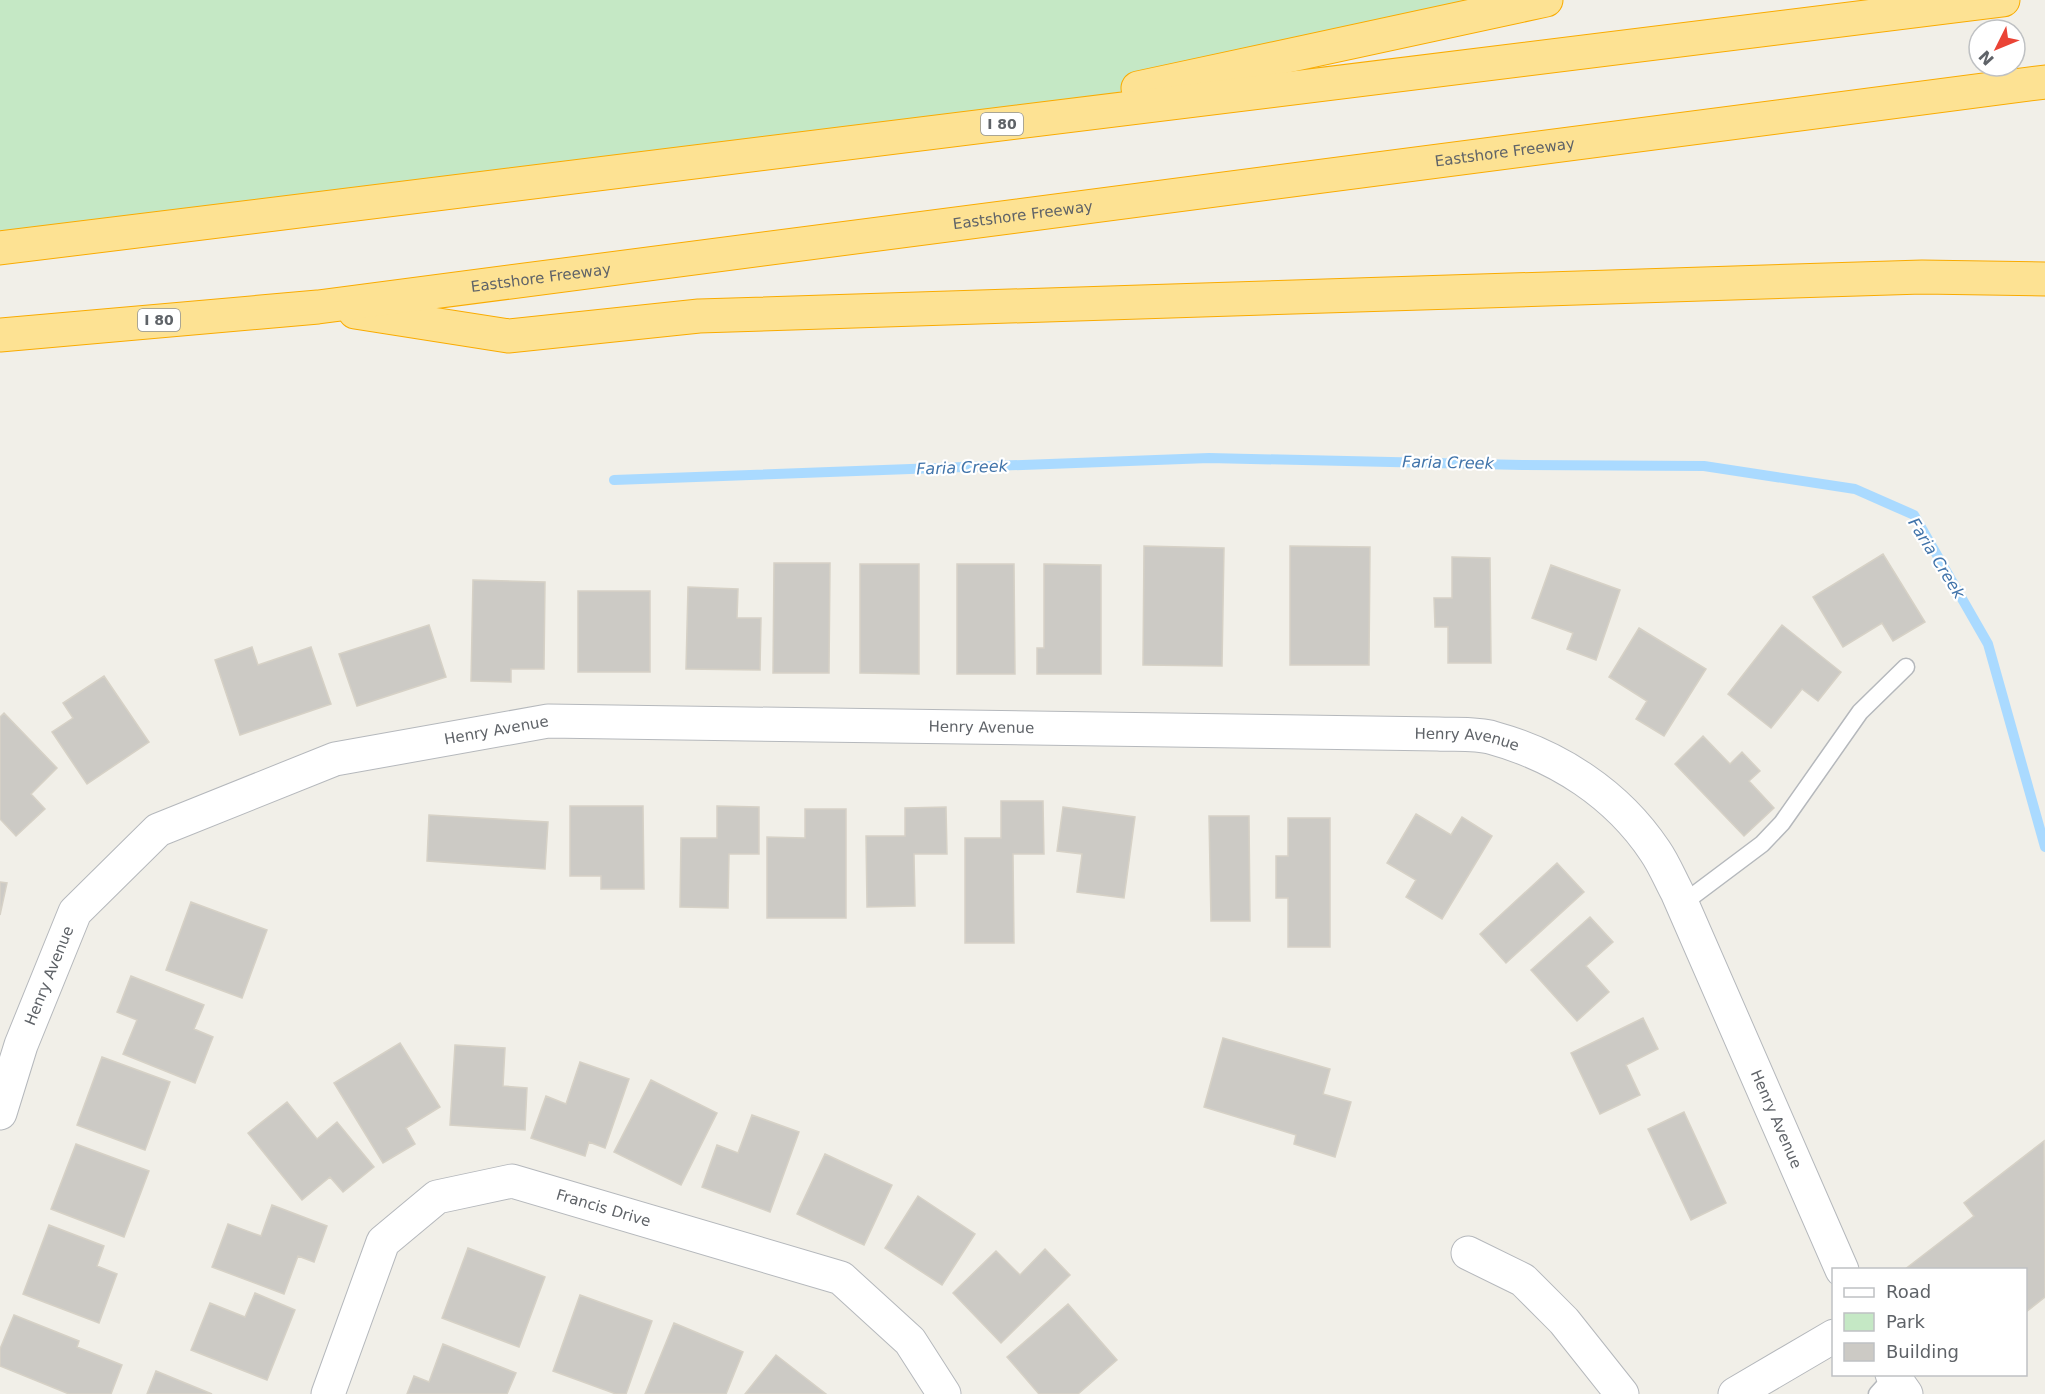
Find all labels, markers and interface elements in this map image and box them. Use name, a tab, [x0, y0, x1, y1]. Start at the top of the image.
north arrow	[1967, 18, 2027, 78]
text: N	[1975, 47, 1998, 69]
road number: I 80	[981, 113, 1023, 135]
street label: Eastshore Freeway	[1434, 134, 1576, 170]
street label: Eastshore Freeway	[952, 197, 1094, 233]
street label: Eastshore Freeway	[470, 260, 612, 296]
road number: I 80	[138, 309, 180, 331]
water label: Faria Creek	[1402, 452, 1495, 473]
water label: Faria Creek	[916, 456, 1009, 479]
water label: Faria Creek	[1904, 514, 1969, 603]
street label: Henry Avenue	[443, 712, 550, 748]
street label: Henry Avenue	[929, 718, 1034, 737]
street label: Henry Avenue	[1414, 725, 1522, 755]
street label: Henry Avenue	[21, 923, 77, 1028]
street label: Henry Avenue	[1747, 1067, 1806, 1171]
street label: Francis Drive	[554, 1186, 653, 1230]
legend	[1832, 1268, 2027, 1376]
text: Road	[1886, 1281, 1931, 1302]
text: Park	[1886, 1311, 1925, 1332]
text: Building	[1886, 1341, 1959, 1362]

